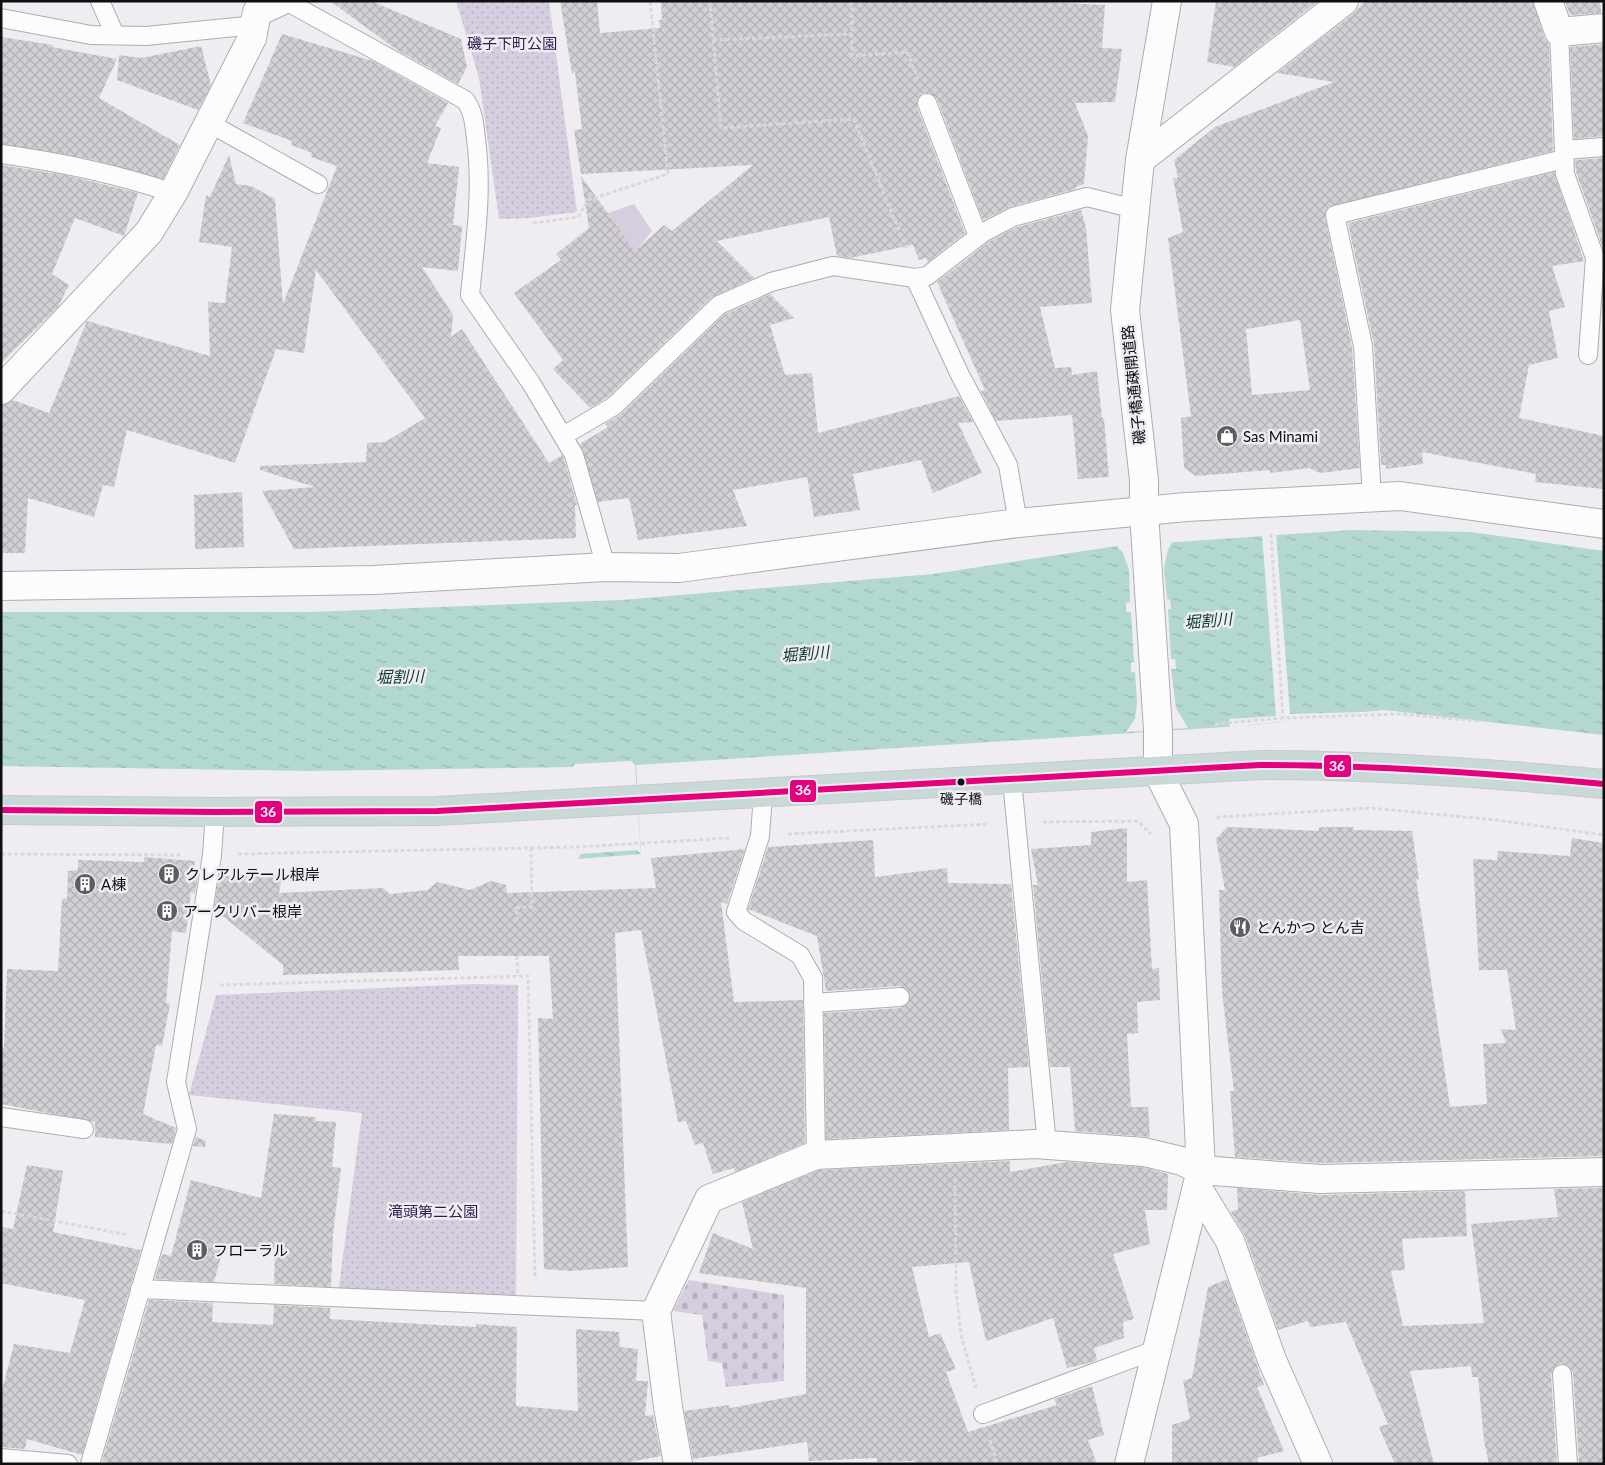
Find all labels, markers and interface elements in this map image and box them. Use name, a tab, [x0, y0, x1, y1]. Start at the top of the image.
park label: 磯子下町公園	[467, 34, 557, 52]
street label: 磯子橋通疎開道路	[1118, 324, 1148, 446]
shop icon: Sas Minami	[1215, 424, 1239, 448]
place label: Sas Minami	[1243, 427, 1318, 445]
water label: 堀割川	[1183, 608, 1235, 632]
water label: 堀割川	[780, 641, 832, 665]
water label: 堀割川	[376, 666, 426, 686]
line badge: 36	[1323, 754, 1352, 778]
text: 36	[1329, 757, 1345, 774]
marker: 磯子橋	[956, 777, 966, 787]
line badge: 36	[789, 779, 817, 803]
text: 36	[795, 781, 811, 798]
place label: 磯子橋	[940, 790, 982, 807]
line badge: 36	[254, 800, 283, 824]
text: 36	[260, 803, 276, 820]
building icon: クレアルテール根岸	[157, 862, 181, 886]
place label: クレアルテール根岸	[185, 865, 320, 883]
building icon: A棟	[73, 872, 97, 896]
place label: A棟	[101, 875, 126, 893]
building icon: アークリバー根岸	[155, 899, 179, 923]
place label: アークリバー根岸	[183, 902, 302, 920]
restaurant icon: とんかつ とん吉	[1228, 915, 1252, 939]
place label: とんかつ とん吉	[1256, 918, 1365, 936]
park label: 滝頭第二公園	[388, 1202, 478, 1220]
building icon: フローラル	[185, 1238, 209, 1262]
place label: フローラル	[213, 1241, 288, 1259]

